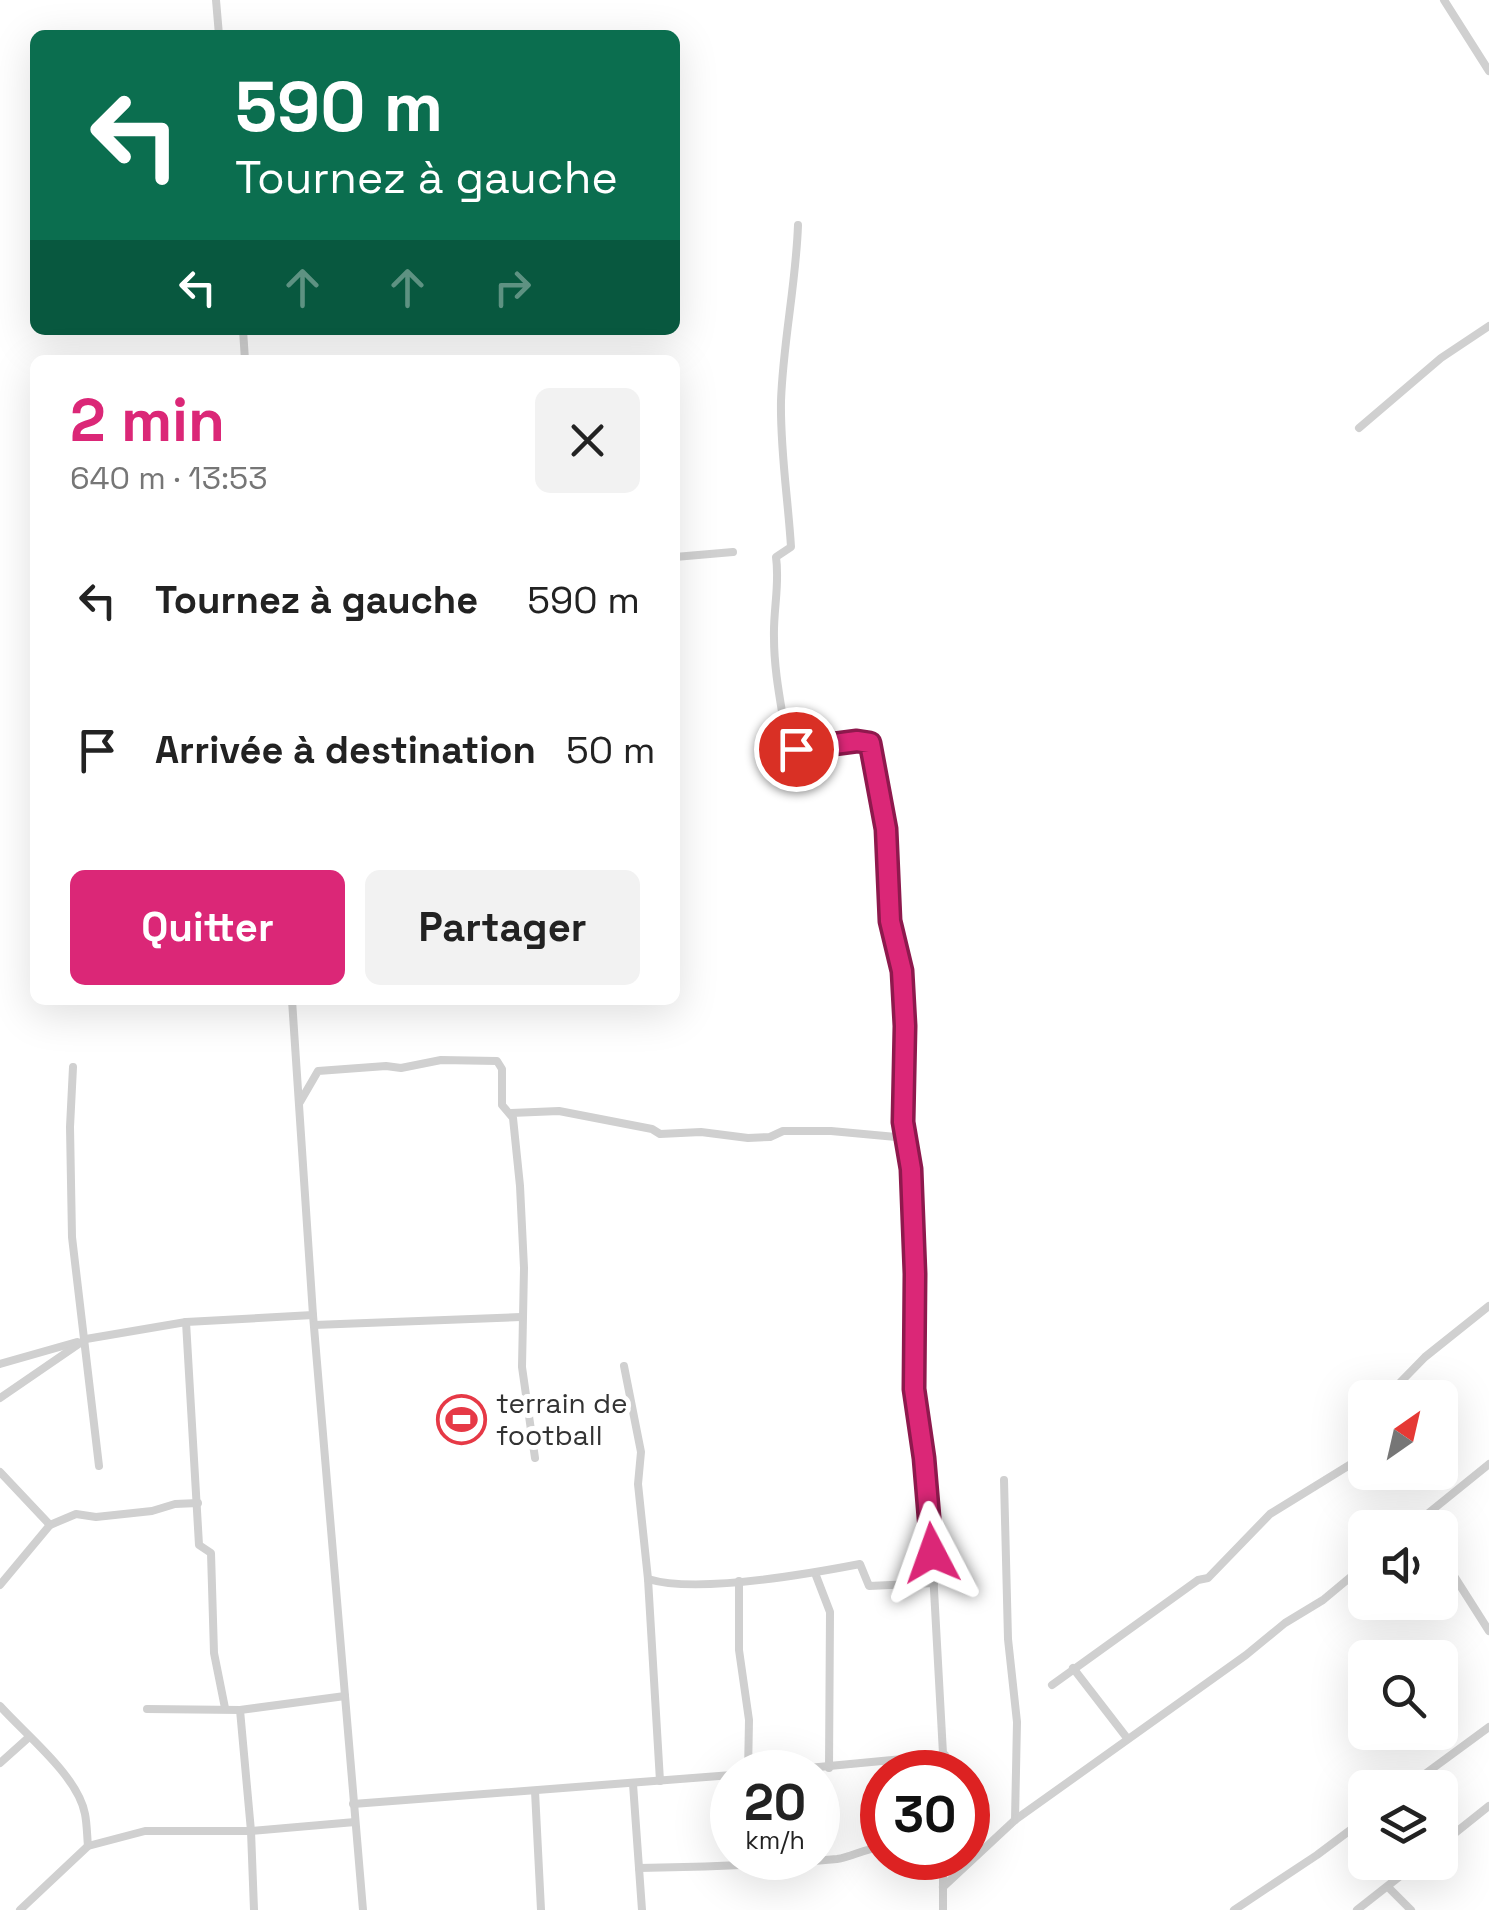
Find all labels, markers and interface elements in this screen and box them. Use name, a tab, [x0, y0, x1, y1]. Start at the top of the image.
text: 590 m	[235, 62, 443, 151]
icon: left	[70, 70, 200, 200]
text: Tournez à gauche	[235, 149, 618, 206]
icon: left	[170, 260, 225, 315]
icon: ahead	[275, 260, 330, 315]
icon: ahead	[380, 260, 435, 315]
icon: right	[485, 260, 540, 315]
text: 2 min	[70, 382, 225, 459]
button: close	[535, 388, 640, 493]
text: 640 m · 13:53	[70, 458, 268, 498]
icon: left	[70, 573, 125, 628]
text: Tournez à gauche	[155, 576, 478, 624]
text: 590 m	[527, 576, 640, 624]
pin	[754, 707, 839, 792]
icon: arrive	[769, 722, 824, 777]
icon: arrive	[70, 723, 125, 778]
text: Arrivée à destination	[155, 726, 536, 774]
text: 50 m	[566, 726, 656, 774]
button: Quitter	[70, 870, 345, 985]
button: Partager	[365, 870, 640, 985]
north arrow	[1348, 1380, 1458, 1490]
map controls	[1348, 1380, 1458, 1880]
place label: terrain de football	[496, 1385, 628, 1453]
sports icon: terrain de football	[435, 1393, 487, 1445]
position arrow	[880, 1501, 984, 1605]
button: sound	[1348, 1510, 1458, 1620]
button: search	[1348, 1640, 1458, 1750]
speed limit sign: 30	[860, 1750, 990, 1880]
button: layers	[1348, 1770, 1458, 1880]
text: 20	[744, 1771, 806, 1835]
text: km/h	[745, 1824, 805, 1856]

